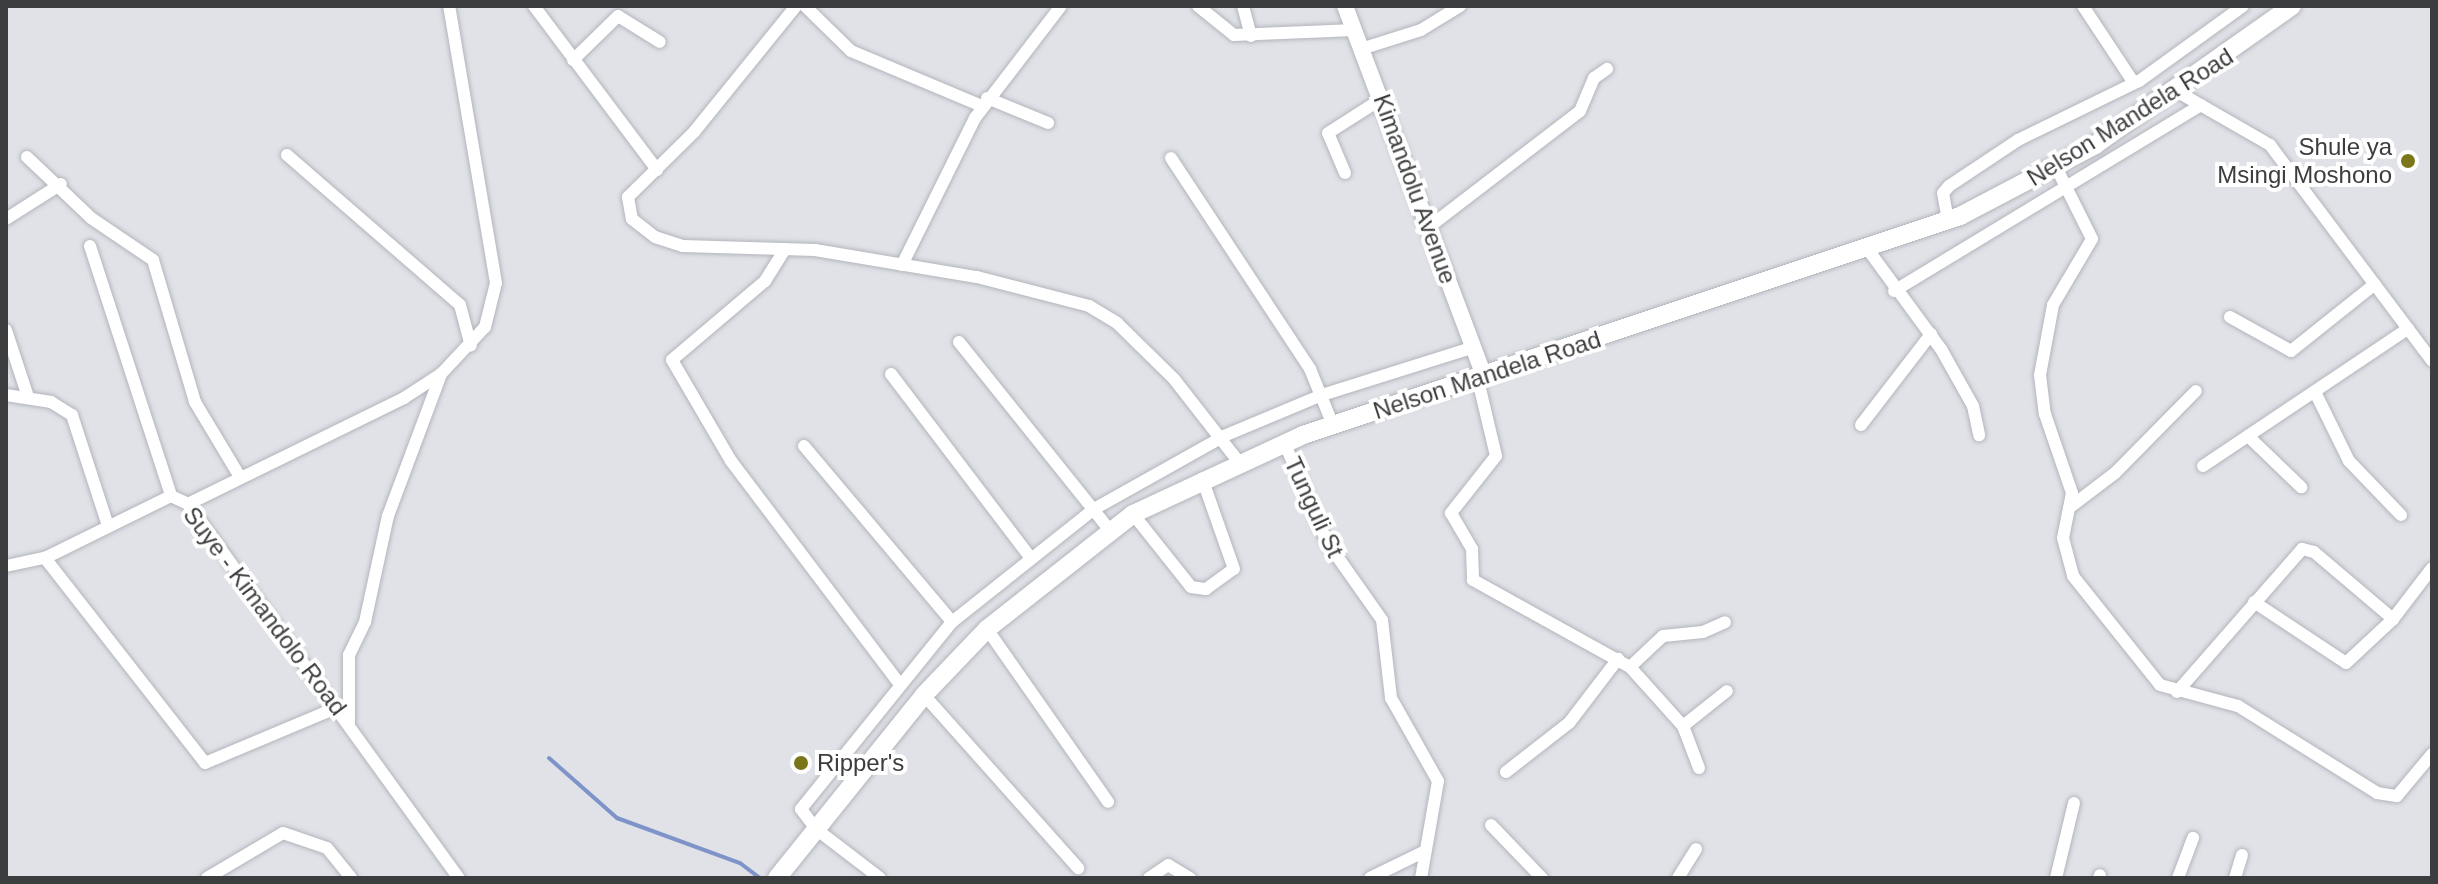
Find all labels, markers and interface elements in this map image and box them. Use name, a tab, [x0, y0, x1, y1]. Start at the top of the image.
street label: Nelson Mandela Road	[2022, 42, 2238, 192]
street label: Kimandolu Avenue	[1367, 90, 1463, 288]
place label: Shule ya Msingi Moshono	[2217, 133, 2392, 189]
marker: Shule ya Msingi Moshono	[2399, 152, 2417, 170]
street label: Nelson Mandela Road	[1370, 325, 1604, 425]
street label: Tunguli St	[1278, 452, 1350, 562]
street label: Suye - Kimandolo Road	[177, 501, 353, 721]
place label: Ripper's	[817, 749, 904, 777]
marker: Ripper's	[792, 754, 810, 772]

